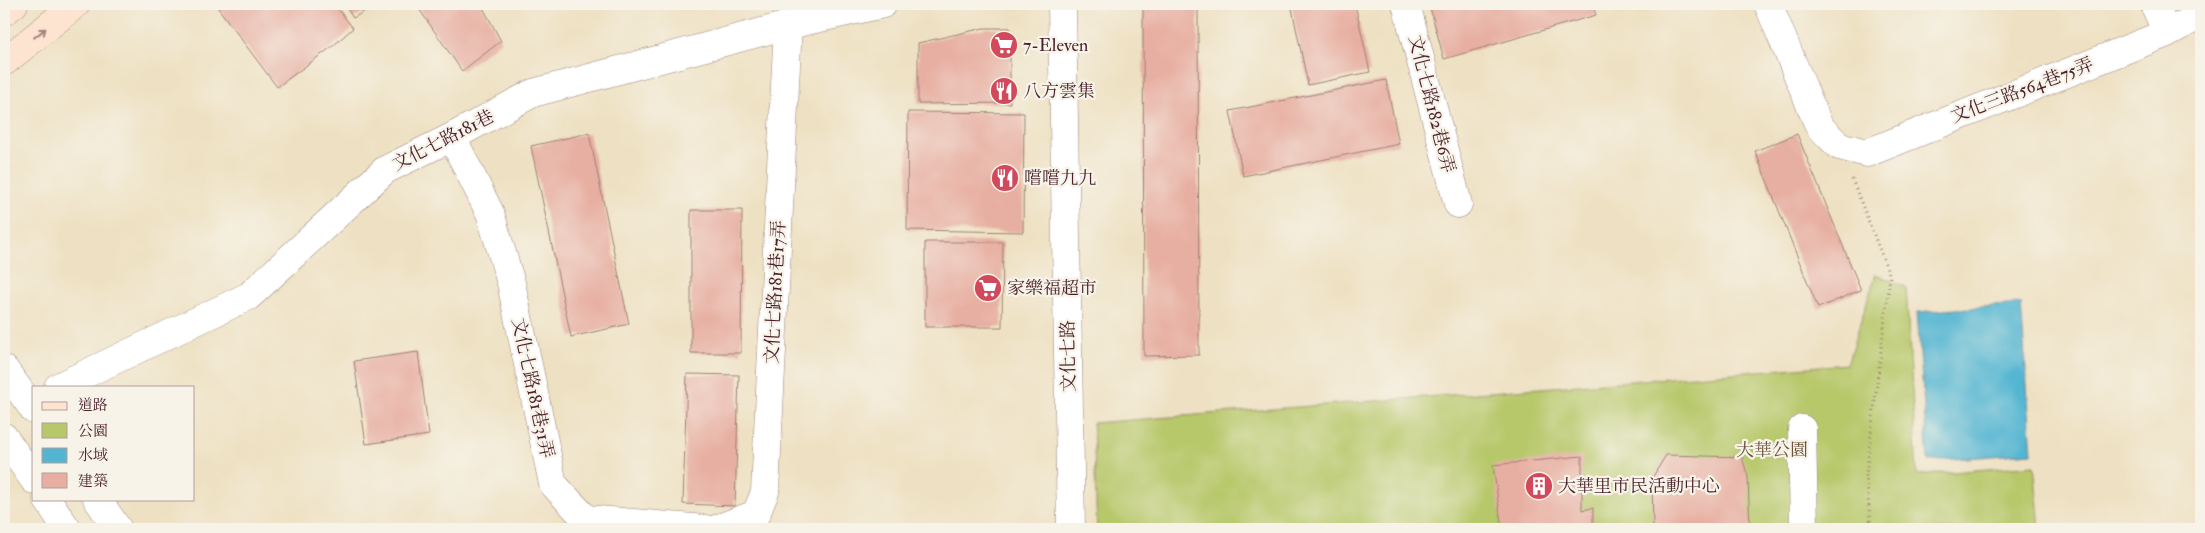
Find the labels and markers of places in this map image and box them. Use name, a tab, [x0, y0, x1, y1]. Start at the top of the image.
supermarket icon: 7-Eleven	[989, 30, 1019, 60]
place label: 7-Eleven	[1023, 34, 1088, 57]
restaurant icon: 八方雲集	[989, 76, 1019, 106]
place label: 八方雲集	[1023, 80, 1095, 103]
restaurant icon: 嚐嚐九九	[990, 163, 1020, 193]
place label: 嚐嚐九九	[1024, 167, 1096, 190]
supermarket icon: 家樂福超市	[973, 273, 1003, 303]
place label: 家樂福超市	[1007, 277, 1097, 300]
building icon: 大華里市民活動中心	[1524, 471, 1554, 501]
place label: 大華里市民活動中心	[1558, 475, 1720, 498]

